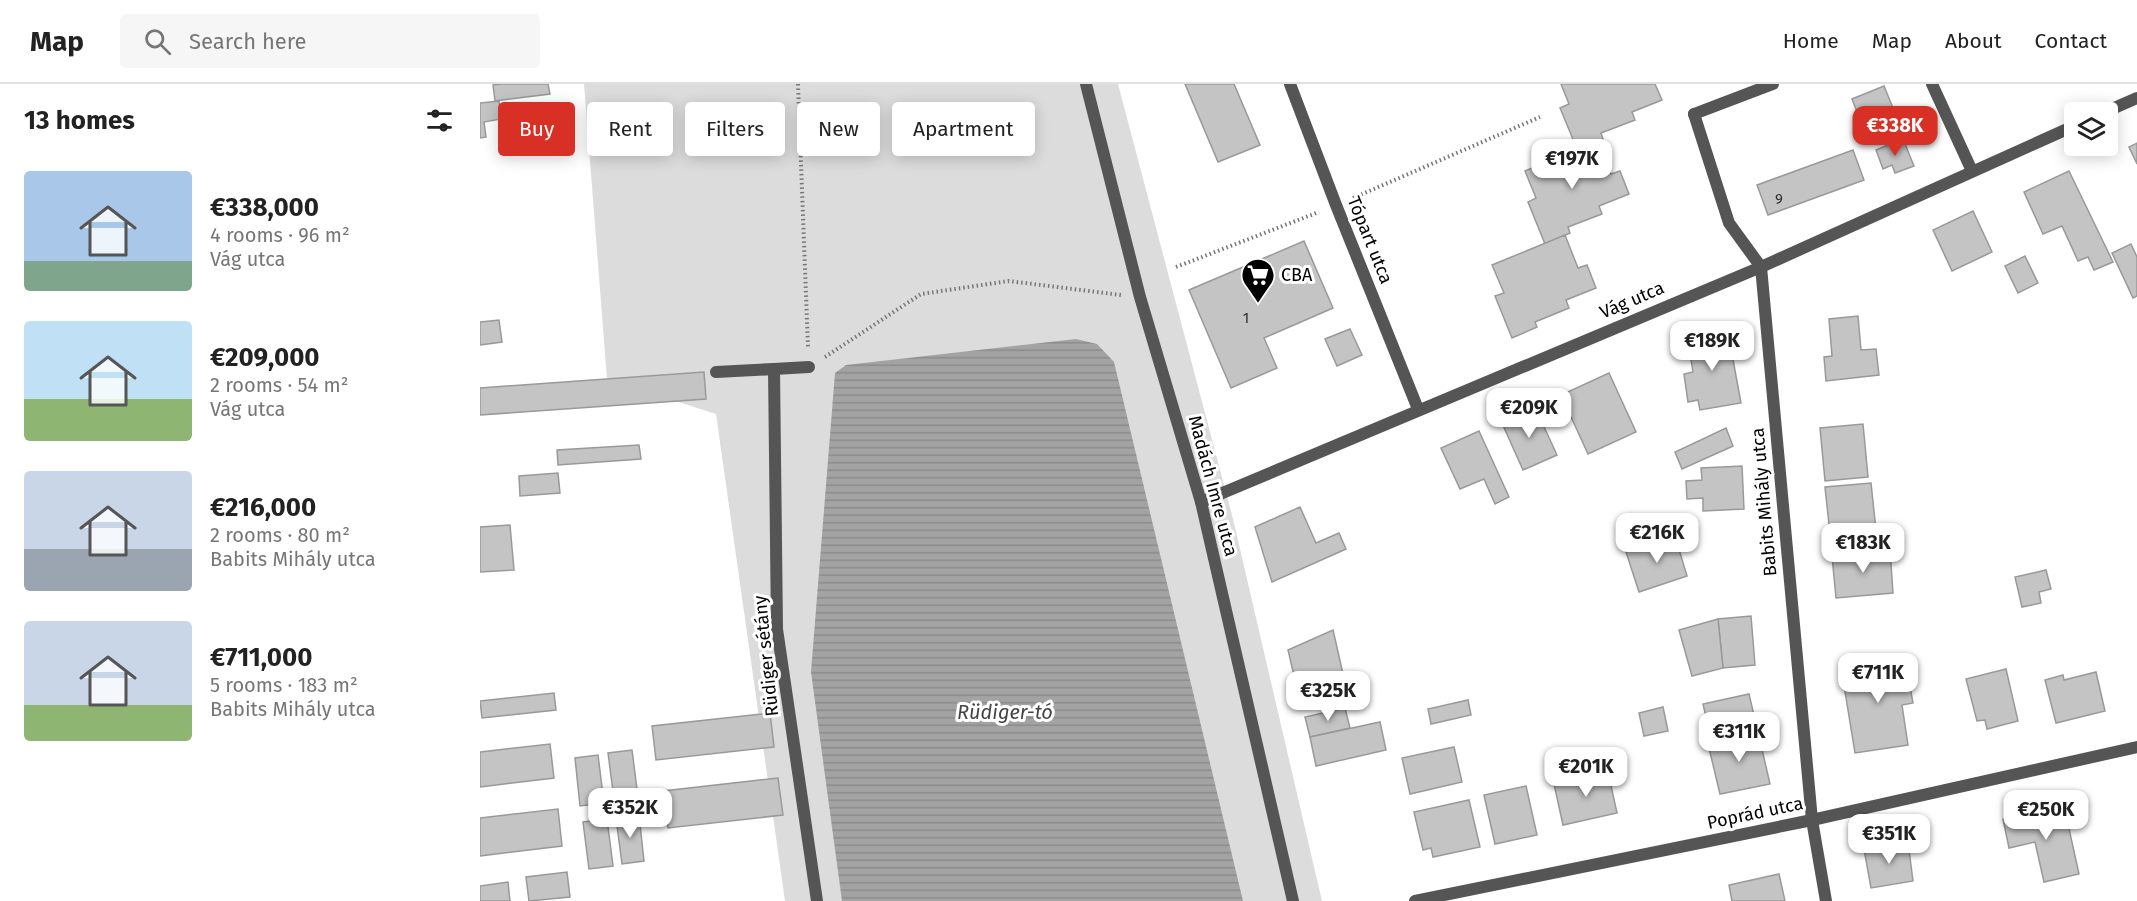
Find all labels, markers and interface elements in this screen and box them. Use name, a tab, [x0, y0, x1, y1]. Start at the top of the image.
search box	[120, 14, 540, 68]
text: Map	[30, 25, 84, 58]
icon: search	[141, 25, 174, 58]
text: Search here	[189, 28, 307, 55]
text: Home	[1783, 28, 1839, 54]
text: Map	[1872, 28, 1912, 54]
text: About	[1945, 28, 2002, 54]
text: Contact	[2035, 28, 2107, 54]
chip: Buy	[498, 102, 575, 156]
chip: Rent	[587, 102, 673, 156]
chip: Filters	[685, 102, 785, 156]
chip: New	[797, 102, 880, 156]
chip: Apartment	[892, 102, 1035, 156]
map controls	[2064, 102, 2118, 156]
button: layers	[2064, 102, 2118, 156]
icon: filters	[423, 104, 456, 137]
text: 13 homes	[24, 105, 135, 136]
pin: €338K	[1853, 106, 1937, 157]
text: €338K	[1867, 113, 1923, 137]
pin: €197K	[1530, 139, 1614, 190]
text: €197K	[1545, 146, 1599, 170]
house number: 9	[1775, 190, 1783, 208]
text: €338,000	[210, 192, 319, 223]
street label: Tópart utca	[1343, 193, 1397, 287]
icon: home	[72, 195, 144, 267]
text: 4 rooms · 96 m²	[210, 223, 350, 247]
text: Vág utca	[210, 247, 286, 271]
supermarket icon: CBA	[1240, 257, 1276, 304]
place label: CBA	[1281, 264, 1313, 286]
street label: Vág utca	[1596, 277, 1668, 323]
house number: 1	[1243, 309, 1249, 327]
pin: €189K	[1670, 321, 1754, 372]
text: €189K	[1684, 328, 1740, 352]
text: €209,000	[210, 342, 320, 373]
icon: home	[72, 345, 144, 417]
text: 2 rooms · 54 m²	[210, 373, 349, 397]
pin: €209K	[1487, 388, 1571, 439]
text: €209K	[1500, 395, 1558, 419]
text: Vág utca	[210, 397, 286, 421]
street label: Madách Imre utca	[1184, 413, 1242, 559]
street label: Babits Mihály utca	[1747, 427, 1781, 577]
text: €216,000	[210, 492, 316, 523]
icon: home	[72, 495, 144, 567]
pin: €216K	[1615, 513, 1699, 564]
text: €216K	[1630, 520, 1684, 544]
text: 2 rooms · 80 m²	[210, 523, 350, 547]
pin: €183K	[1821, 523, 1905, 574]
text: €183K	[1835, 530, 1891, 554]
text: Babits Mihály utca	[210, 547, 376, 571]
street label: Rüdiger sétány	[749, 594, 783, 718]
text: €711,000	[210, 642, 312, 673]
icon: home	[72, 645, 144, 717]
pin: €711K	[1836, 653, 1920, 704]
text: €711K	[1852, 660, 1904, 684]
pin: €325K	[1286, 671, 1370, 722]
text: 5 rooms · 183 m²	[210, 673, 358, 697]
text: €325K	[1300, 678, 1356, 702]
text: Babits Mihály utca	[210, 697, 376, 721]
water label: Rüdiger-tó	[957, 700, 1053, 724]
pin: €311K	[1697, 712, 1781, 763]
text: €311K	[1713, 719, 1765, 743]
pin: €201K	[1544, 747, 1628, 798]
text: €201K	[1558, 754, 1614, 778]
pin: €352K	[588, 788, 672, 839]
pin: €250K	[2004, 790, 2088, 841]
street label: Poprád utca	[1705, 792, 1805, 834]
text: €352K	[602, 795, 658, 819]
text: €250K	[2017, 797, 2075, 821]
pin: €351K	[1847, 814, 1931, 865]
text: €351K	[1862, 821, 1916, 845]

